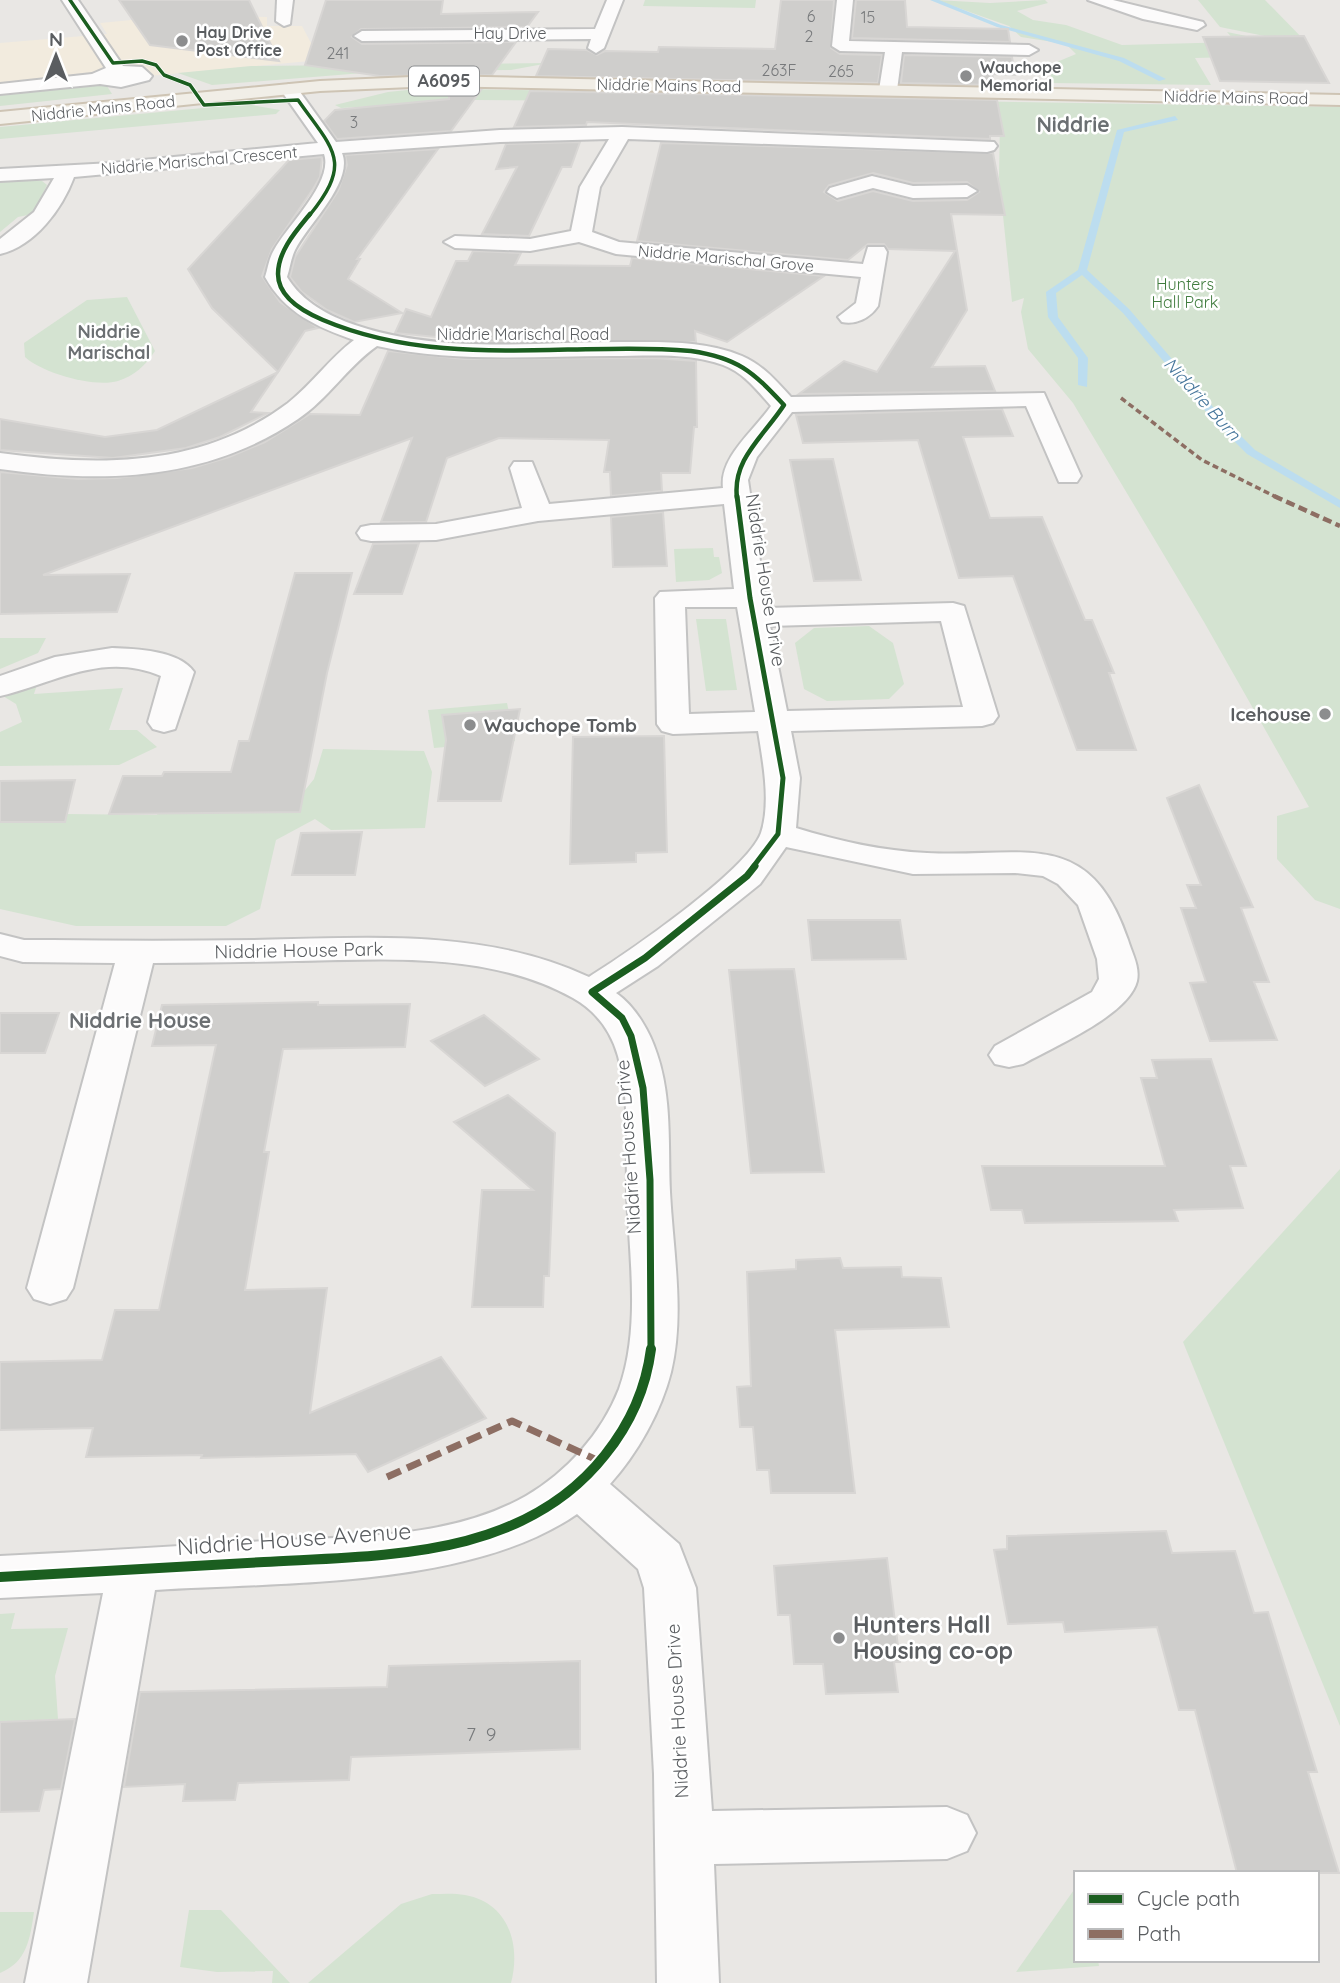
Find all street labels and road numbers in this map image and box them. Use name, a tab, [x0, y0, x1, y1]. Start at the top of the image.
street label: Hay Drive	[473, 23, 547, 43]
road number: A6095	[409, 66, 479, 96]
street label: Niddrie Mains Road	[597, 74, 741, 96]
street label: Niddrie Mains Road	[1164, 86, 1308, 108]
street label: Niddrie Mains Road	[30, 90, 176, 126]
street label: Niddrie Marischal Crescent	[100, 141, 298, 179]
street label: Niddrie Marischal Grove	[637, 240, 815, 276]
street label: Niddrie Marischal Road	[437, 324, 609, 344]
street label: Niddrie House Drive	[740, 492, 792, 668]
street label: Niddrie House Park	[214, 937, 384, 963]
street label: Niddrie House Drive	[610, 1059, 646, 1235]
street label: Niddrie House Avenue	[176, 1516, 412, 1561]
street label: Niddrie House Drive	[660, 1623, 694, 1799]

